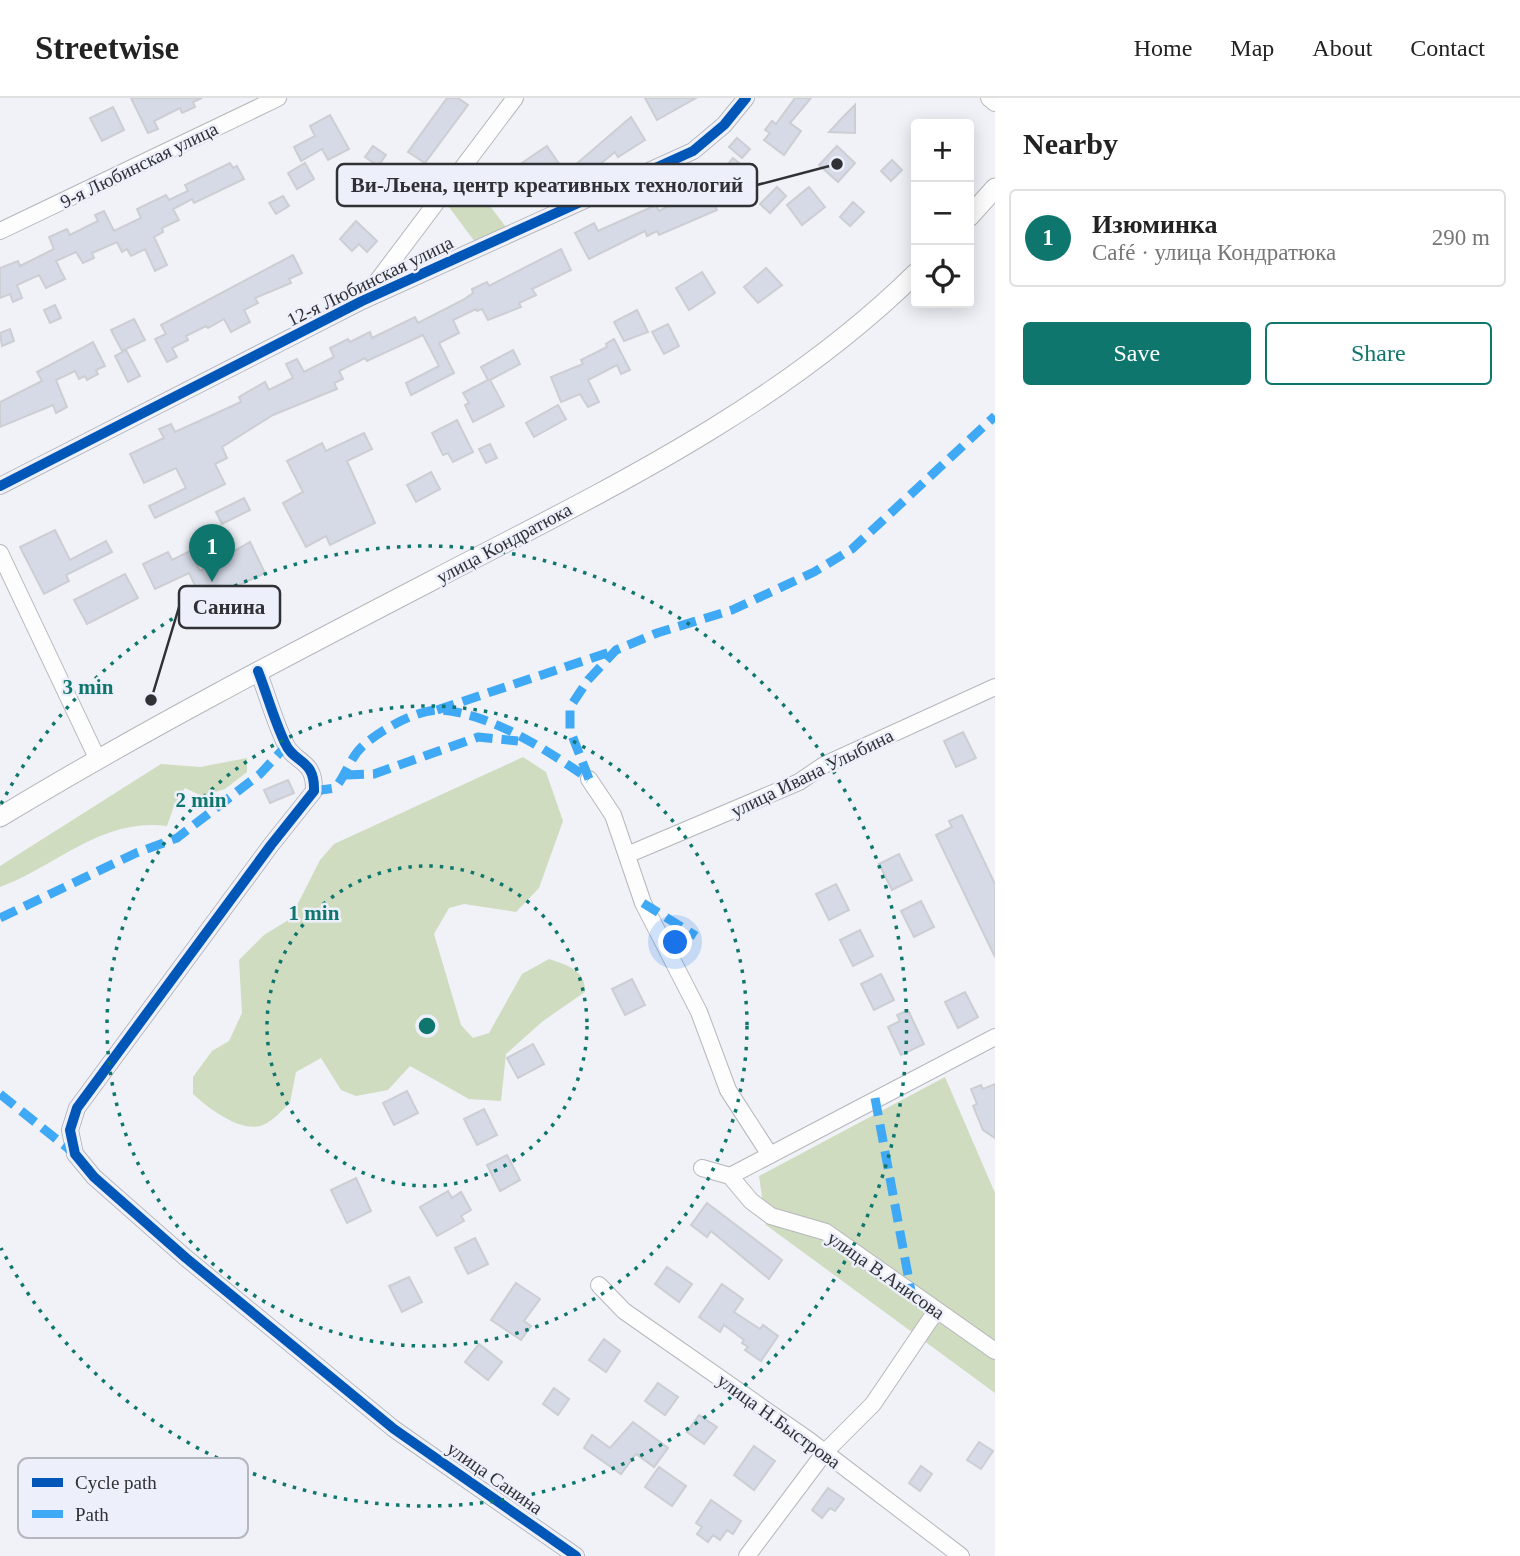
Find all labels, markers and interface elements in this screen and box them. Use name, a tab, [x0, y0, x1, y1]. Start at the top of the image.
text: Streetwise	[35, 30, 179, 66]
text: Home	[1134, 35, 1192, 61]
text: Map	[1230, 35, 1274, 61]
text: About	[1312, 35, 1372, 61]
text: Contact	[1410, 35, 1485, 61]
street label: 9-я Любинская улица	[57, 117, 222, 212]
map controls	[911, 119, 974, 308]
button: +	[911, 119, 974, 182]
text: Nearby	[1023, 127, 1118, 160]
callout: Ви-Льена, центр креативных технологий	[337, 164, 757, 206]
text: Ви-Льена, центр креативных технологий	[351, 173, 743, 197]
button: −	[911, 182, 974, 245]
text: Изюминка	[1092, 210, 1217, 239]
text: 1	[1042, 225, 1054, 250]
text: 290 m	[1432, 225, 1490, 250]
street label: 12-я Любинская улица	[284, 231, 457, 330]
text: Café · улица Кондратюка	[1092, 240, 1336, 265]
button: locate	[911, 245, 974, 308]
button: Save	[1023, 322, 1251, 385]
button: Share	[1265, 322, 1492, 385]
street label: улица Кондратюка	[433, 498, 576, 587]
pin: 1	[189, 524, 235, 582]
callout: Санина	[179, 586, 280, 628]
text: Санина	[193, 595, 266, 619]
text: 3 min	[63, 675, 114, 699]
street label: улица Ивана Улыбина	[727, 724, 897, 821]
text: 2 min	[176, 788, 227, 812]
text: 1 min	[289, 901, 340, 925]
your location	[658, 925, 692, 959]
centre of rings	[415, 1014, 439, 1038]
street label: улица В.Анисова	[823, 1227, 949, 1324]
street label: улица Н.Быстрова	[713, 1369, 845, 1473]
street label: улица Санина	[443, 1437, 547, 1519]
legend	[18, 1458, 248, 1538]
text: Cycle path	[75, 1472, 157, 1493]
text: Path	[75, 1504, 109, 1525]

